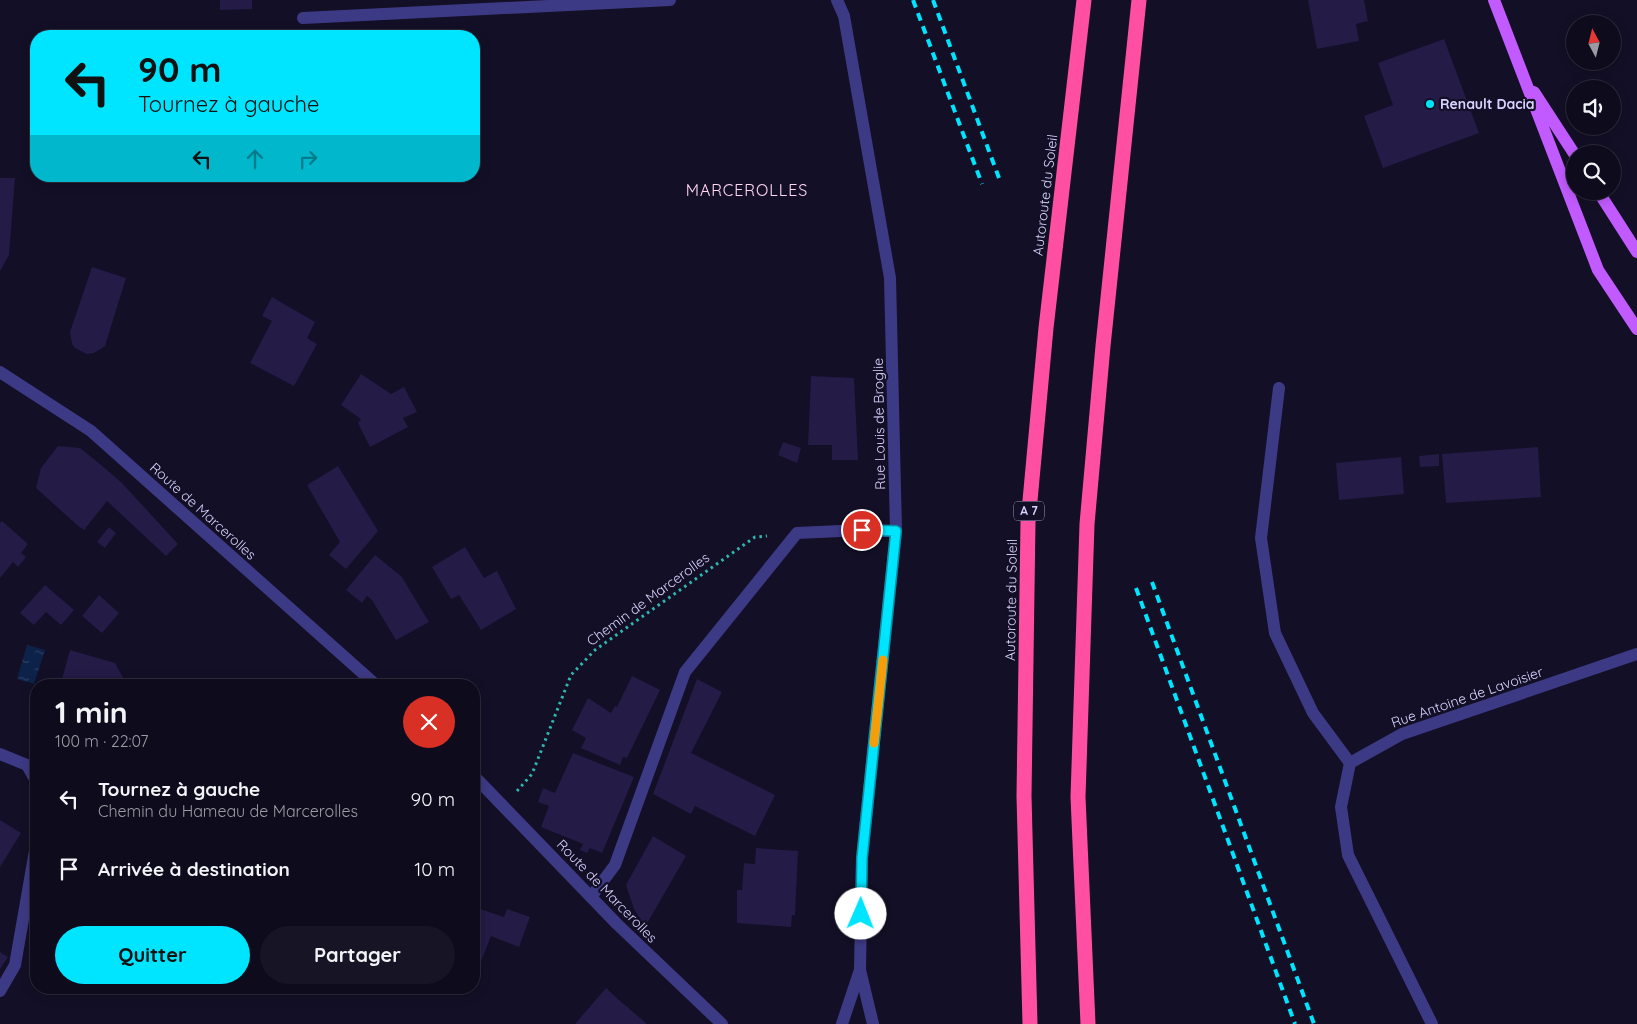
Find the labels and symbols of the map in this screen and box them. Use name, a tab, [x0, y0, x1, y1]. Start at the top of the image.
north arrow	[1566, 15, 1621, 70]
place label: Renault Dacia	[1440, 95, 1535, 113]
marker: Renault Dacia	[1424, 98, 1436, 110]
street label: Autoroute du Soleil	[1029, 133, 1061, 257]
district label: MARCEROLLES	[686, 180, 808, 200]
street label: Rue Louis de Broglie	[869, 358, 889, 490]
street label: Route de Marcerolles	[146, 458, 260, 564]
road number: A 7	[1014, 502, 1044, 520]
pin	[841, 509, 883, 551]
street label: Autoroute du Soleil	[1001, 539, 1021, 661]
street label: Chemin de Marcerolles	[583, 548, 713, 650]
street label: Rue Antoine de Lavoisier	[1389, 662, 1546, 732]
street label: Route de Marcerolles	[553, 835, 661, 947]
position arrow	[834, 887, 886, 939]

